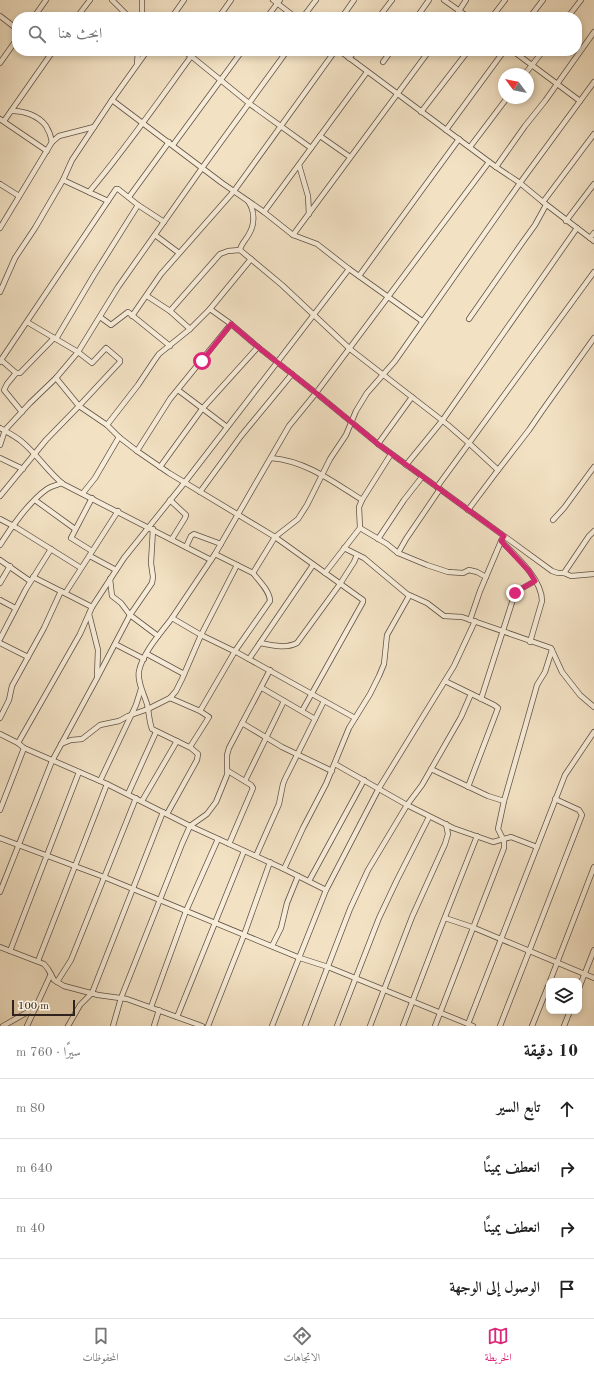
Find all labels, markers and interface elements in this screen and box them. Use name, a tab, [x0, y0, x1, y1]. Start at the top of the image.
search box	[12, 12, 582, 56]
icon: search	[26, 23, 48, 45]
text: ابحث هنا	[58, 27, 102, 42]
north arrow	[498, 68, 534, 104]
route start	[193, 352, 211, 370]
route end	[506, 584, 524, 602]
map controls	[546, 978, 582, 1014]
button: layers	[546, 978, 582, 1014]
scale bar	[12, 998, 75, 1017]
text: 100 m	[18, 1001, 49, 1012]
text: 10 دقيقة	[524, 1043, 578, 1060]
text: سيرًا · 760 m	[16, 1046, 81, 1059]
icon: ahead	[556, 1098, 578, 1120]
text: تابع السير	[497, 1101, 540, 1116]
text: 80 m	[16, 1102, 45, 1115]
icon: right	[556, 1158, 578, 1180]
text: انعطف يمينًا	[484, 1161, 540, 1176]
text: 640 m	[16, 1162, 53, 1175]
icon: right	[556, 1218, 578, 1240]
text: انعطف يمينًا	[484, 1221, 540, 1236]
text: 40 m	[16, 1222, 45, 1235]
icon: arrive	[556, 1278, 578, 1300]
text: الوصول إلى الوجهة	[449, 1281, 540, 1296]
tab: المحفوظات	[82, 1325, 119, 1368]
tab: الاتجاهات	[283, 1325, 320, 1368]
tab: الخريطة	[485, 1325, 512, 1368]

